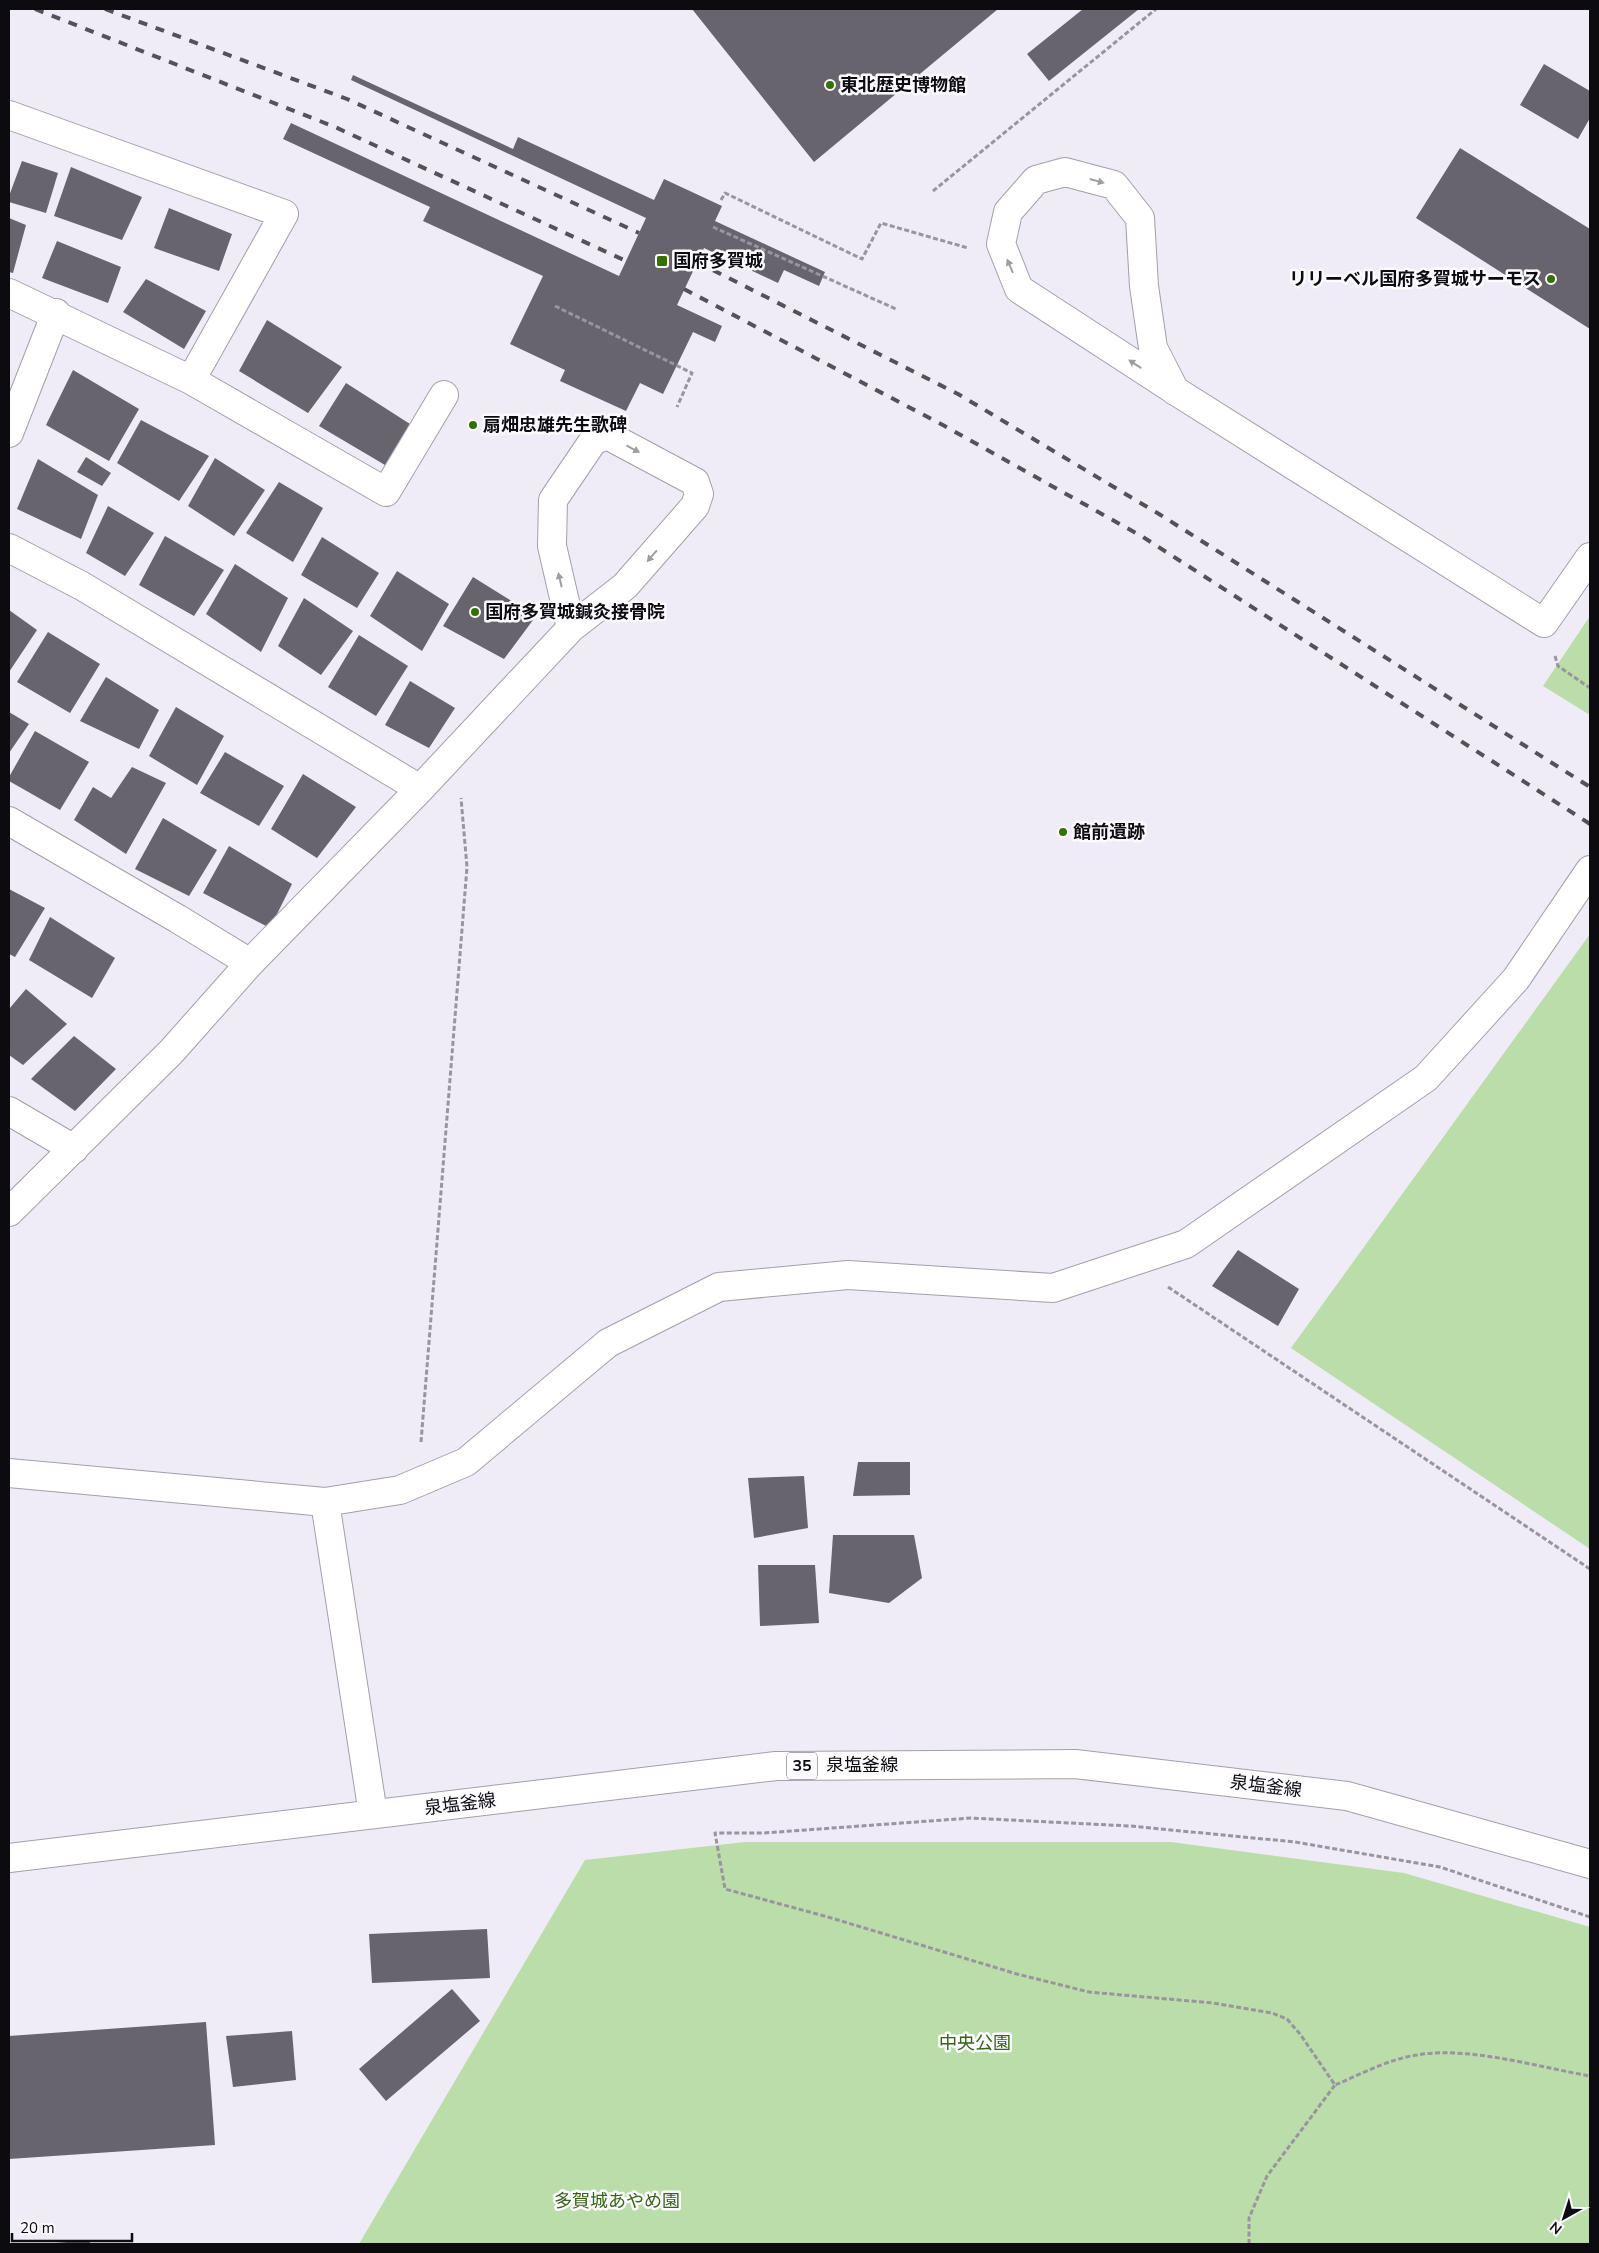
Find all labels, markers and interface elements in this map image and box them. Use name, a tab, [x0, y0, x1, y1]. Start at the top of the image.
place label: 東北歴史博物館	[840, 73, 966, 97]
marker: 東北歴史博物館	[824, 79, 836, 91]
one-way arrow	[1090, 177, 1105, 185]
place label: 国府多賀城	[673, 249, 763, 273]
marker: 国府多賀城	[655, 254, 669, 268]
one-way arrow	[1005, 259, 1013, 273]
place label: リリーベル国府多賀城サーモス	[1289, 267, 1541, 291]
marker: リリーベル国府多賀城サーモス	[1545, 273, 1557, 285]
one-way arrow	[1128, 359, 1141, 369]
place label: 扇畑忠雄先生歌碑	[483, 413, 627, 437]
marker: 扇畑忠雄先生歌碑	[467, 419, 479, 431]
one-way arrow	[626, 445, 640, 453]
one-way arrow	[646, 549, 658, 561]
one-way arrow	[556, 573, 564, 588]
place label: 国府多賀城鍼灸接骨院	[485, 600, 665, 624]
marker: 国府多賀城鍼灸接骨院	[469, 606, 481, 618]
place label: 館前遺跡	[1073, 820, 1145, 844]
marker: 館前遺跡	[1057, 826, 1069, 838]
road number: 35	[787, 1752, 817, 1780]
street label: 泉塩釜線	[826, 1753, 898, 1777]
street label: 泉塩釜線	[1229, 1770, 1303, 1802]
street label: 泉塩釜線	[423, 1788, 497, 1820]
park label: 中央公園	[939, 2031, 1011, 2055]
park label: 多賀城あやめ園	[554, 2189, 680, 2213]
north arrow	[1539, 2193, 1589, 2243]
scale bar	[12, 2210, 132, 2242]
text: N	[1546, 2217, 1566, 2238]
text: 20 m	[20, 2218, 55, 2238]

